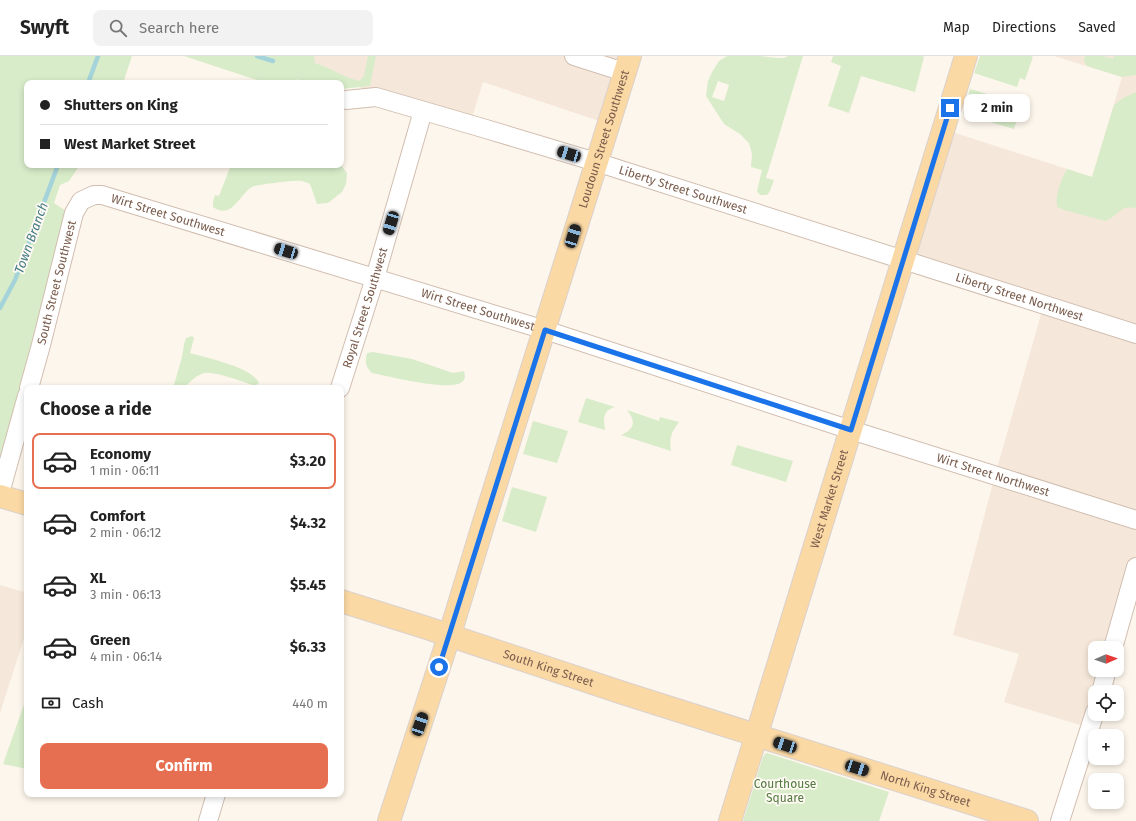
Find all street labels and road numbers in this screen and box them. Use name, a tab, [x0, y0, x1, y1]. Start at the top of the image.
street label: Loudoun Street Southwest	[576, 68, 632, 210]
street label: Liberty Street Southwest	[617, 163, 750, 217]
street label: Wirt Street Southwest	[109, 191, 227, 239]
street label: South Street Southwest	[34, 218, 79, 346]
street label: Royal Street Southwest	[340, 245, 391, 370]
street label: Liberty Street Northwest	[954, 270, 1086, 324]
street label: Wirt Street Southwest	[419, 286, 537, 334]
street label: West Market Street	[808, 447, 851, 550]
street label: Wirt Street Northwest	[935, 450, 1052, 499]
street label: South King Street	[501, 647, 596, 690]
street label: North King Street	[879, 768, 973, 810]

